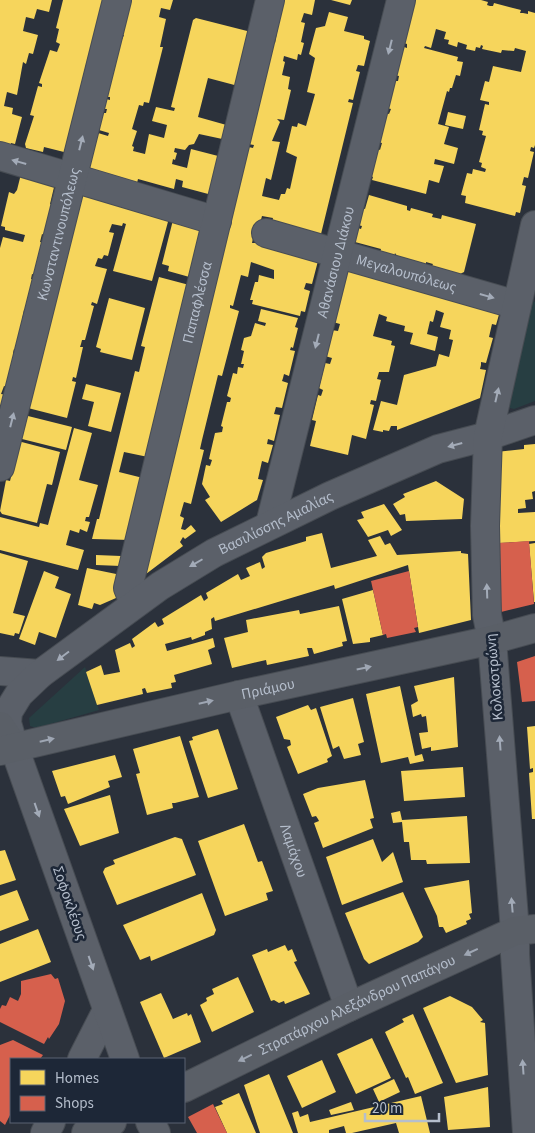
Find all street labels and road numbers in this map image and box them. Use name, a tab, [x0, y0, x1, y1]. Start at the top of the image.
street label: Κωνσταντινουπόλεως	[32, 165, 86, 303]
street label: Αθανάσιου Διάκου	[312, 204, 360, 320]
street label: Μεγαλουπόλεως	[354, 249, 459, 298]
street label: Παπαφλέσσα	[177, 259, 218, 346]
street label: Βασιλίσσης Αμαλίας	[215, 486, 337, 560]
street label: Κολοκοτρώνη	[480, 633, 509, 721]
street label: Πριάμου	[239, 673, 297, 705]
street label: Λαμάχου	[274, 821, 313, 880]
street label: Σοφοκλέους	[47, 863, 92, 944]
street label: Στρατάρχου Αλεξάνδρου Παπάγου	[255, 950, 459, 1061]

